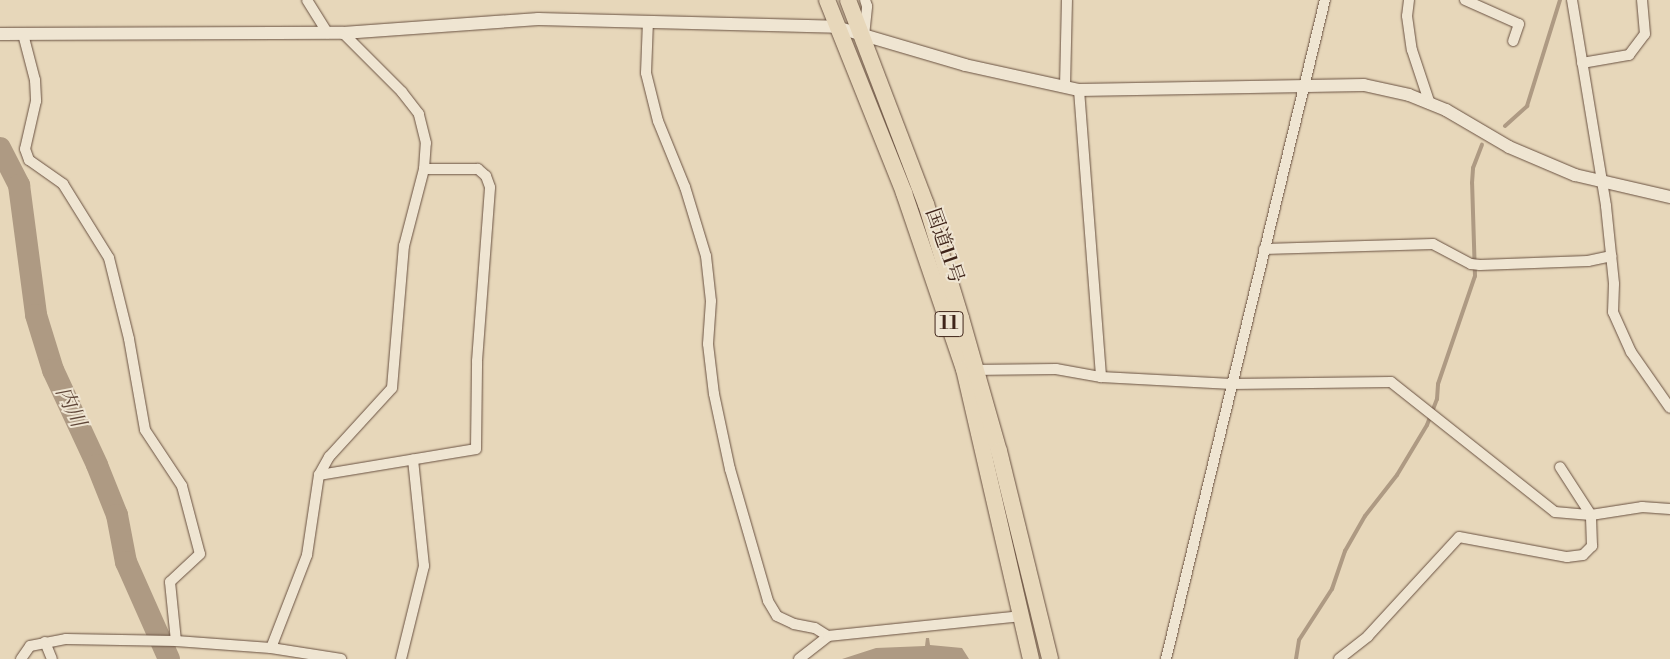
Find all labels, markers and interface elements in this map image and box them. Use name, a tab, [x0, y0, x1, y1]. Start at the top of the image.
street label: 国道11号	[920, 205, 968, 287]
road number: 11	[934, 308, 964, 340]
water label: 内川	[50, 383, 90, 431]

